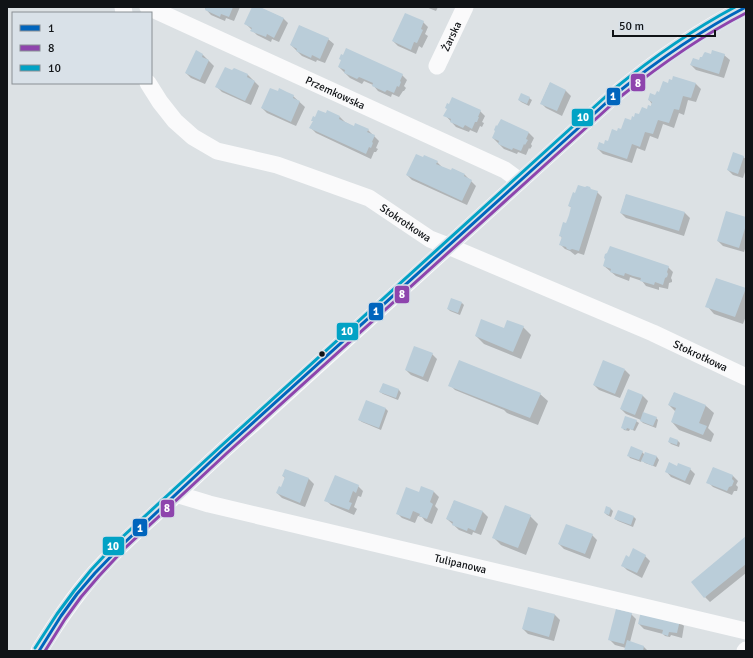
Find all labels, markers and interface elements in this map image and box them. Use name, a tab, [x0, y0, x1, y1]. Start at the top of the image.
legend	[12, 12, 152, 84]
scale bar	[613, 12, 715, 38]
street label: Żarska	[438, 19, 464, 53]
text: 50 m	[619, 19, 644, 34]
text: 1	[48, 21, 54, 36]
text: 8	[48, 41, 54, 56]
text: 10	[48, 61, 61, 76]
line badge: 8	[630, 73, 646, 92]
street label: Przemkowska	[303, 74, 367, 112]
text: 8	[635, 77, 641, 90]
line badge: 1	[606, 87, 621, 106]
text: 1	[610, 90, 616, 103]
line badge: 10	[571, 108, 594, 127]
text: 10	[577, 111, 589, 124]
street label: Stokrotkowa	[377, 201, 434, 245]
line badge: 8	[394, 285, 410, 304]
text: 8	[399, 288, 405, 301]
line badge: 1	[368, 302, 384, 321]
text: 1	[373, 305, 379, 318]
line badge: 10	[336, 322, 359, 341]
text: 10	[341, 325, 353, 338]
street label: Stokrotkowa	[671, 337, 730, 375]
unlabelled marker	[317, 349, 327, 359]
line badge: 8	[160, 499, 175, 518]
text: 8	[164, 502, 170, 515]
line badge: 1	[132, 518, 148, 537]
text: 1	[137, 522, 143, 535]
line badge: 10	[102, 536, 125, 556]
text: 10	[107, 540, 119, 553]
street label: Tulipanowa	[433, 552, 488, 577]

